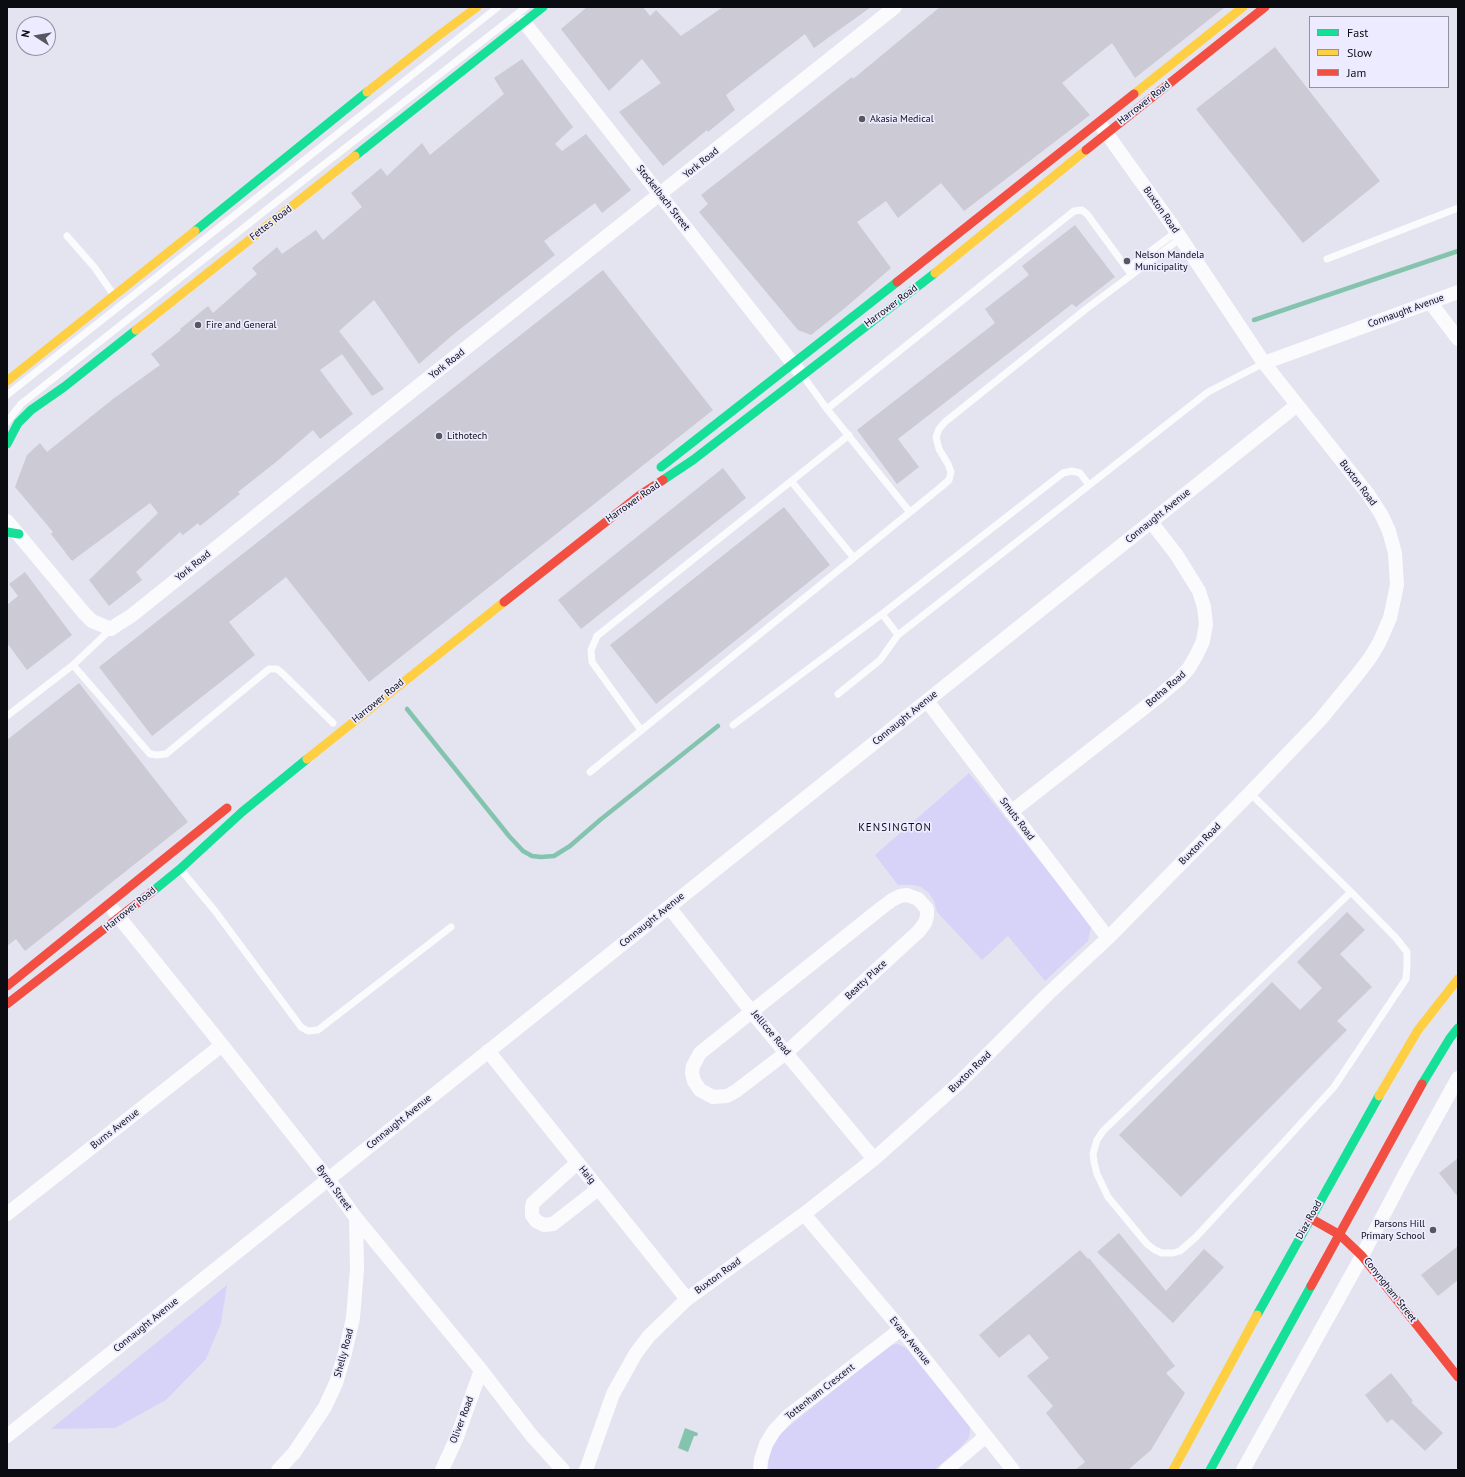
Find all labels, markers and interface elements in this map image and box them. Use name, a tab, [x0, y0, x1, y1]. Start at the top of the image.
north arrow	[16, 16, 56, 56]
legend	[1309, 16, 1449, 88]
text: Fast	[1347, 25, 1368, 40]
text: N	[18, 29, 33, 39]
text: Slow	[1347, 45, 1372, 60]
text: Jam	[1347, 65, 1366, 80]
street label: Harrower Road	[1115, 79, 1173, 127]
place label: Akasia Medical	[870, 113, 934, 125]
marker: Akasia Medical	[857, 114, 867, 124]
street label: York Road	[681, 145, 721, 181]
street label: Stockelbach Street	[634, 163, 692, 233]
street label: Buxton Road	[1141, 184, 1181, 236]
street label: Fettes Road	[248, 203, 294, 243]
place label: Nelson Mandela Municipality	[1135, 249, 1204, 272]
marker: Nelson Mandela Municipality	[1122, 256, 1132, 266]
street label: Harrower Road	[862, 282, 920, 330]
street label: Connaught Avenue	[1366, 292, 1446, 330]
place label: Fire and General	[206, 319, 277, 331]
marker: Fire and General	[193, 320, 203, 330]
street label: York Road	[427, 346, 467, 382]
place label: Lithotech	[447, 430, 487, 442]
marker: Lithotech	[434, 431, 444, 441]
street label: Buxton Road	[1337, 458, 1379, 508]
street label: Harrower Road	[604, 479, 662, 525]
street label: Connaught Avenue	[1123, 486, 1193, 546]
street label: York Road	[173, 548, 213, 584]
street label: Botha Road	[1144, 668, 1188, 710]
street label: Harrower Road	[350, 676, 406, 726]
street label: Connaught Avenue	[870, 688, 940, 748]
street label: Smuts Road	[997, 795, 1037, 843]
district label: KENSINGTON	[858, 821, 932, 835]
street label: Buxton Road	[1177, 821, 1223, 867]
street label: Harrower Road	[102, 884, 158, 934]
street label: Connaught Avenue	[617, 890, 687, 950]
street label: Beatty Place	[843, 958, 889, 1002]
street label: Jellicoe Road	[749, 1008, 793, 1058]
street label: Buxton Road	[946, 1049, 994, 1095]
street label: Connaught Avenue	[364, 1092, 434, 1152]
street label: Burns Avenue	[88, 1106, 142, 1152]
street label: Byron Street	[314, 1163, 354, 1213]
street label: Haig	[576, 1164, 598, 1186]
street label: Diaz Road	[1293, 1199, 1325, 1241]
place label: Parsons Hill Primary School	[1361, 1218, 1425, 1242]
marker: Parsons Hill Primary School	[1428, 1225, 1438, 1235]
street label: Buxton Road	[692, 1255, 744, 1297]
street label: Conyngham Street	[1361, 1255, 1419, 1325]
street label: Connaught Avenue	[111, 1295, 181, 1355]
street label: Evans Avenue	[887, 1314, 933, 1368]
street label: Shelly Road	[332, 1327, 356, 1379]
street label: Tottenham Crescent	[783, 1361, 857, 1423]
street label: Oliver Road	[448, 1395, 476, 1445]

